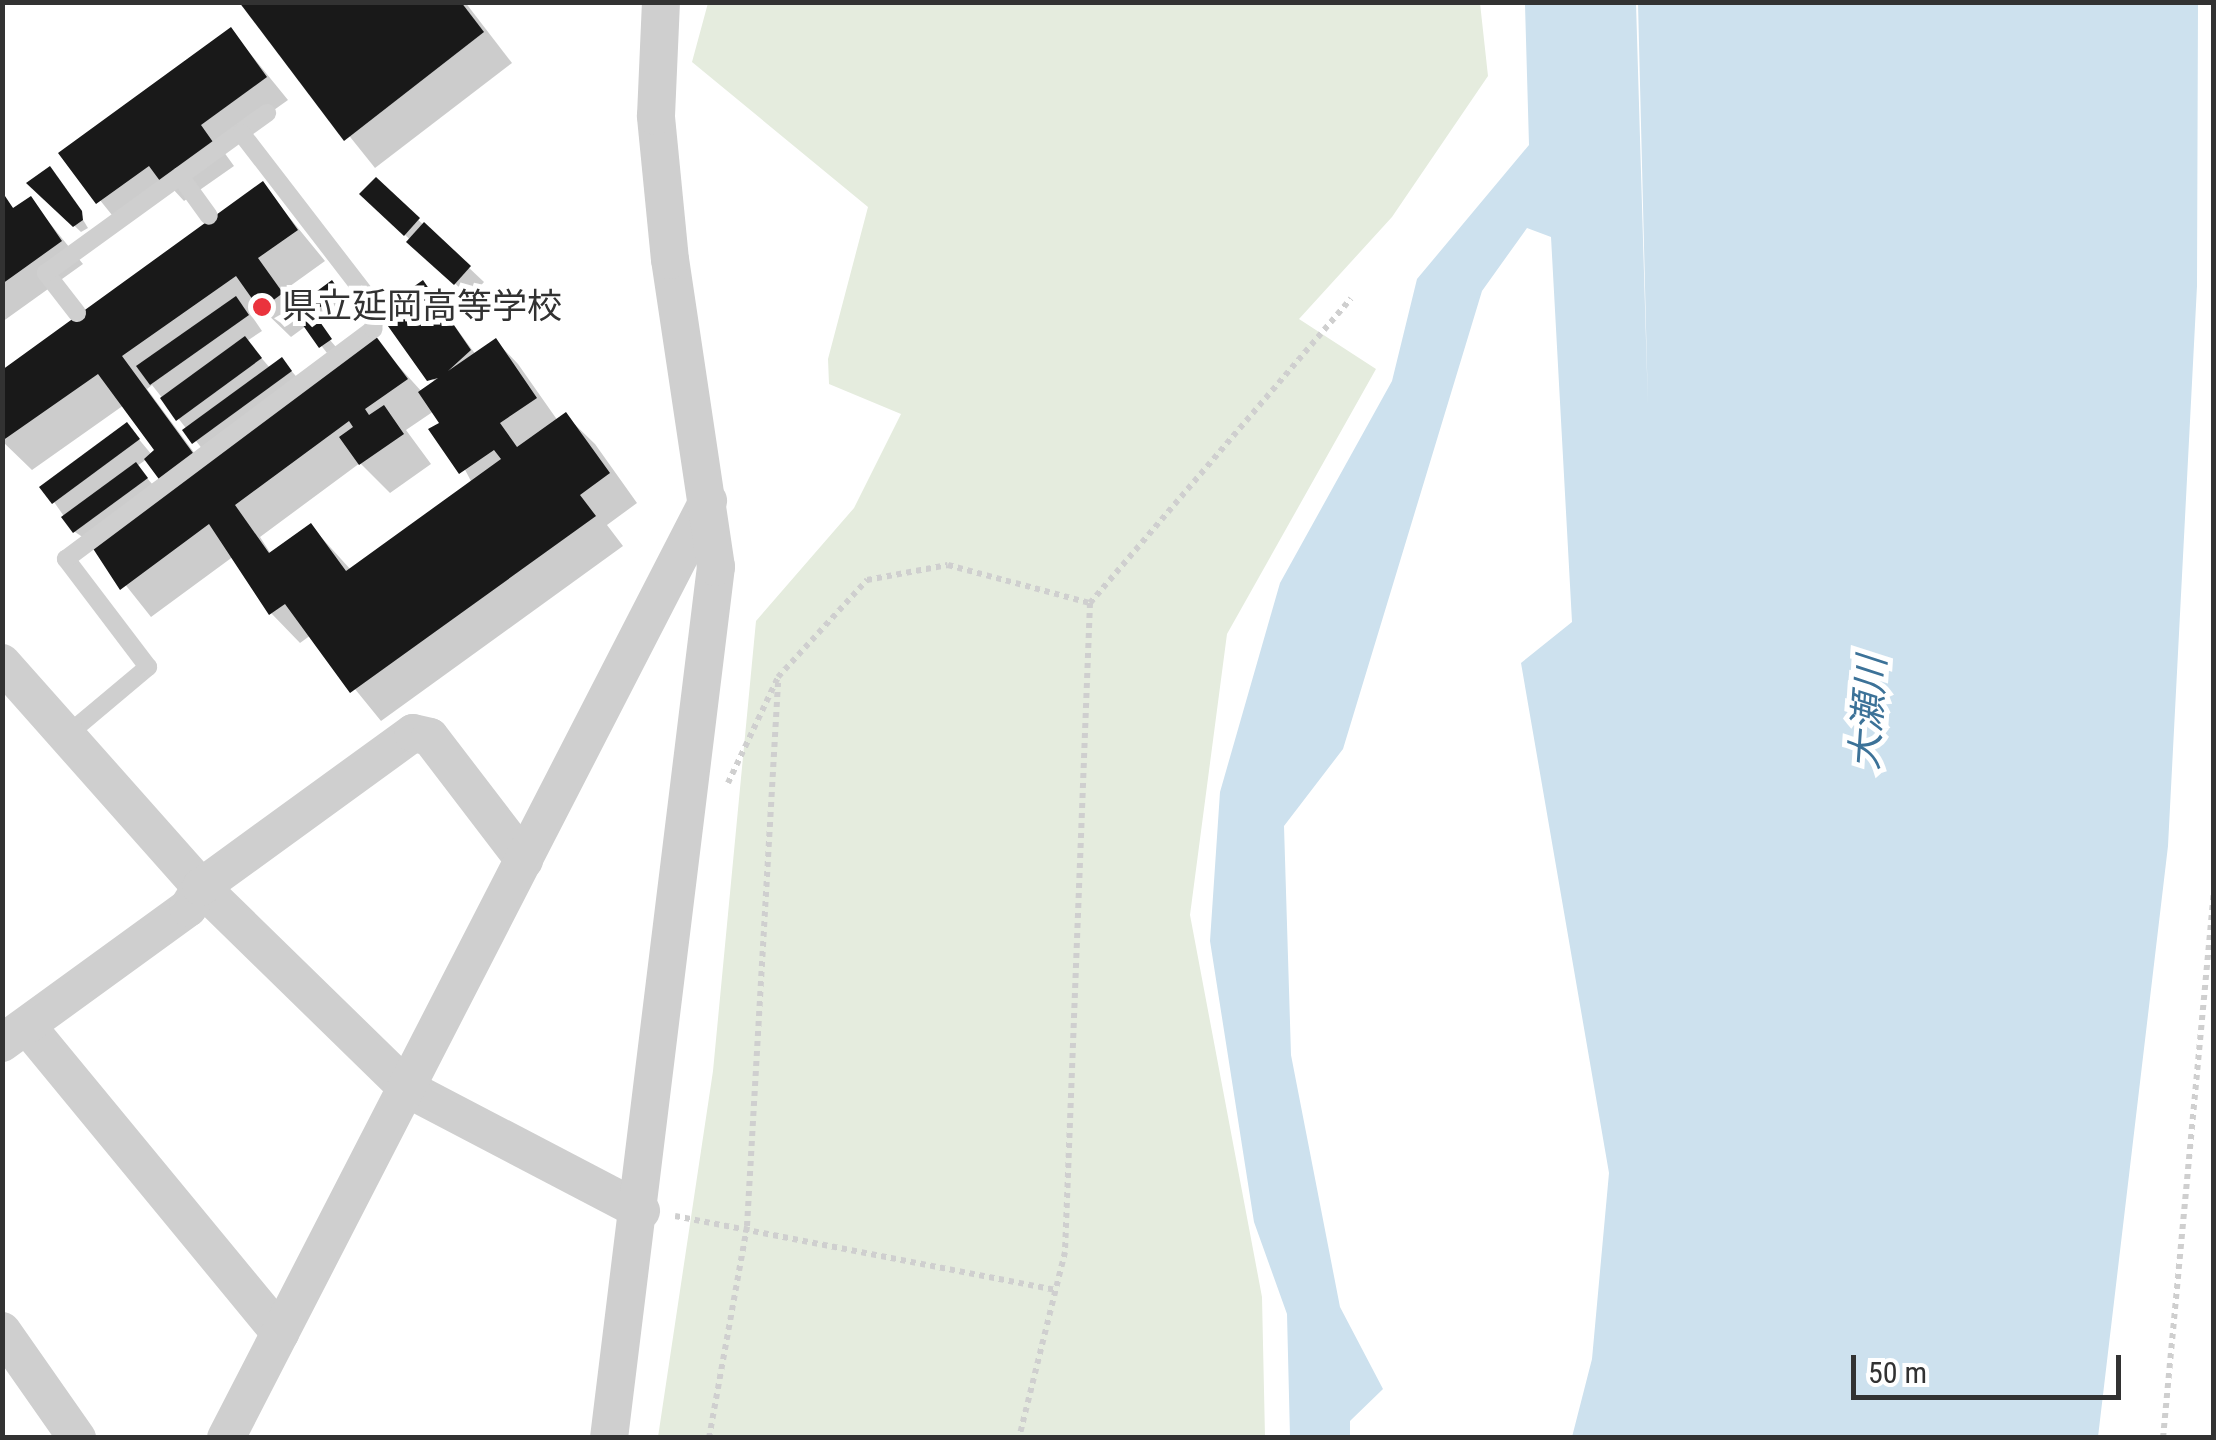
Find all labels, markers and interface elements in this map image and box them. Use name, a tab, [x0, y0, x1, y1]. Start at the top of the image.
place label: 県立延岡高等学校	[282, 286, 562, 328]
marker: 県立延岡高等学校	[251, 296, 273, 318]
water label: 大瀬川	[1842, 655, 1896, 771]
scale bar	[1856, 1335, 2126, 1397]
text: 50 m	[1868, 1355, 1927, 1390]

